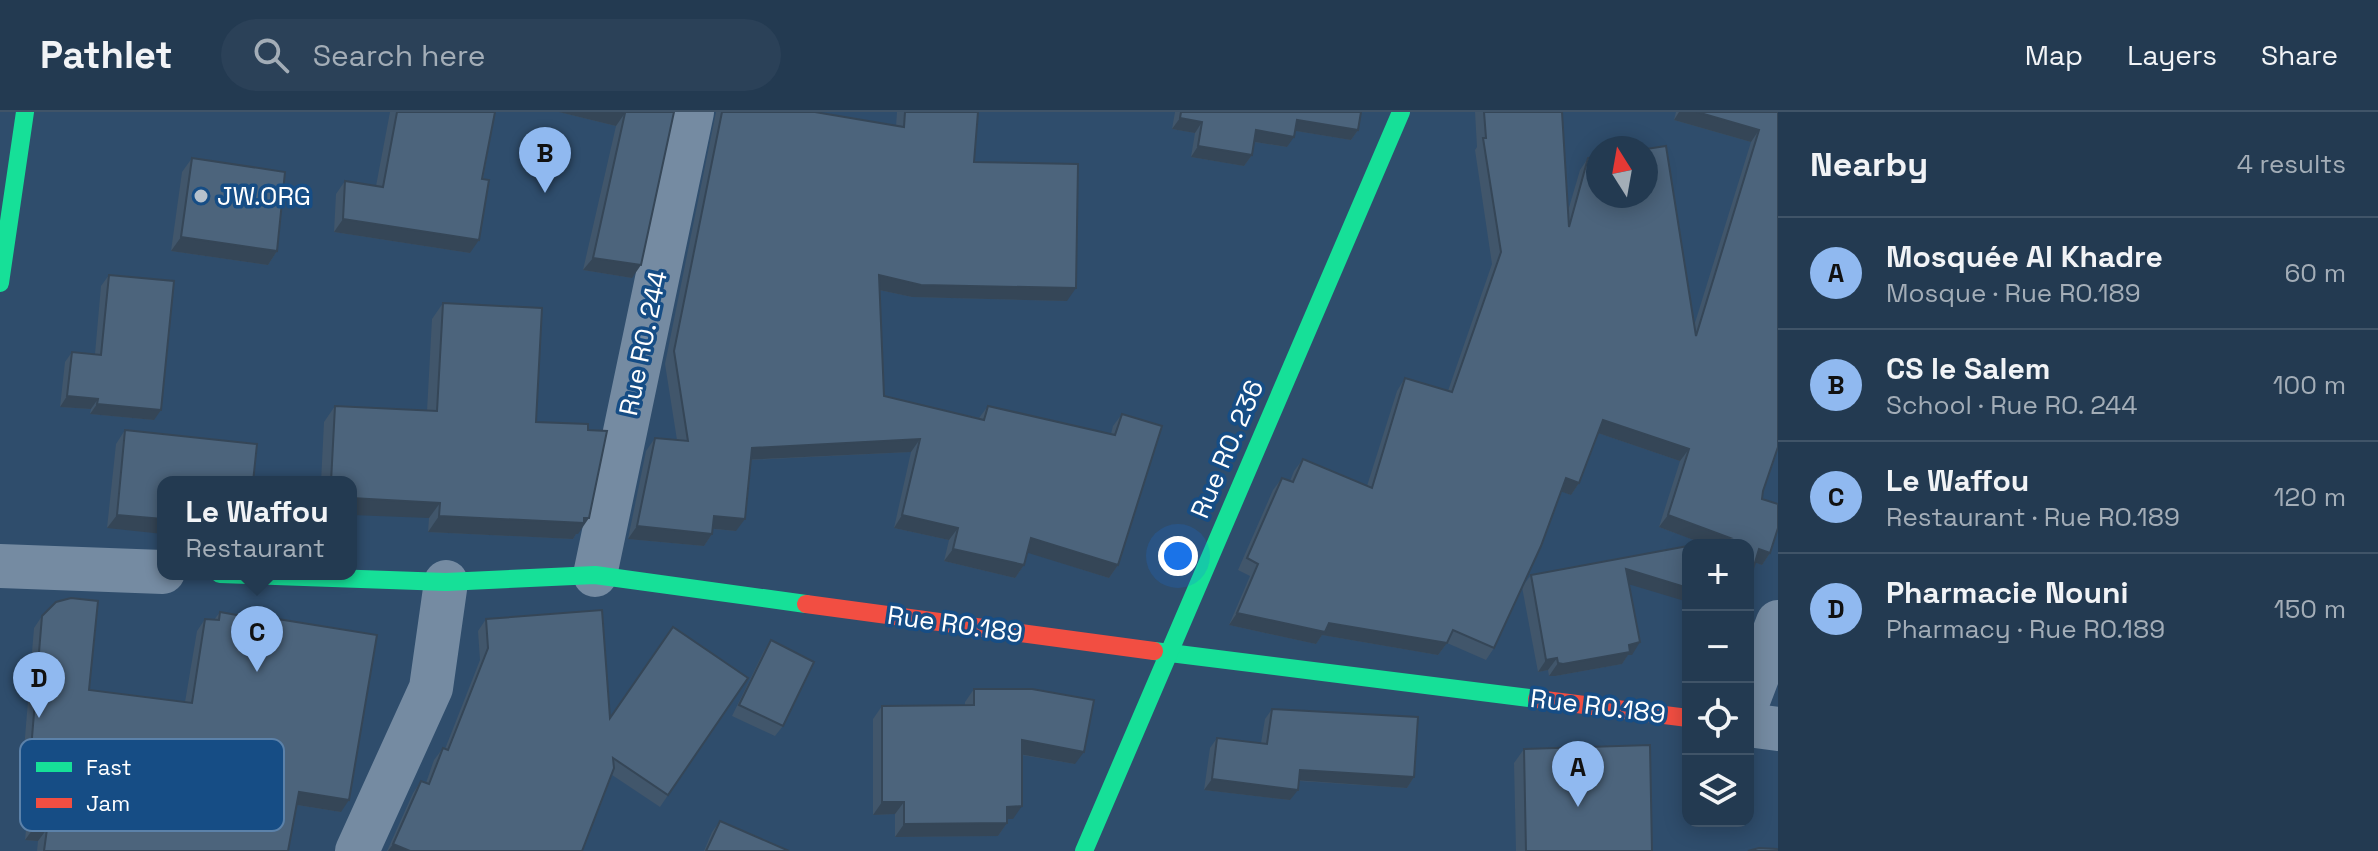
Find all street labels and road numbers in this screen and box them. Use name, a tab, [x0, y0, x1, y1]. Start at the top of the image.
street label: Rue RO. 244	[611, 267, 675, 419]
street label: Rue RO. 236	[1183, 375, 1271, 523]
street label: Rue RO.189	[885, 598, 1025, 650]
street label: Rue RO.189	[1528, 681, 1668, 731]

